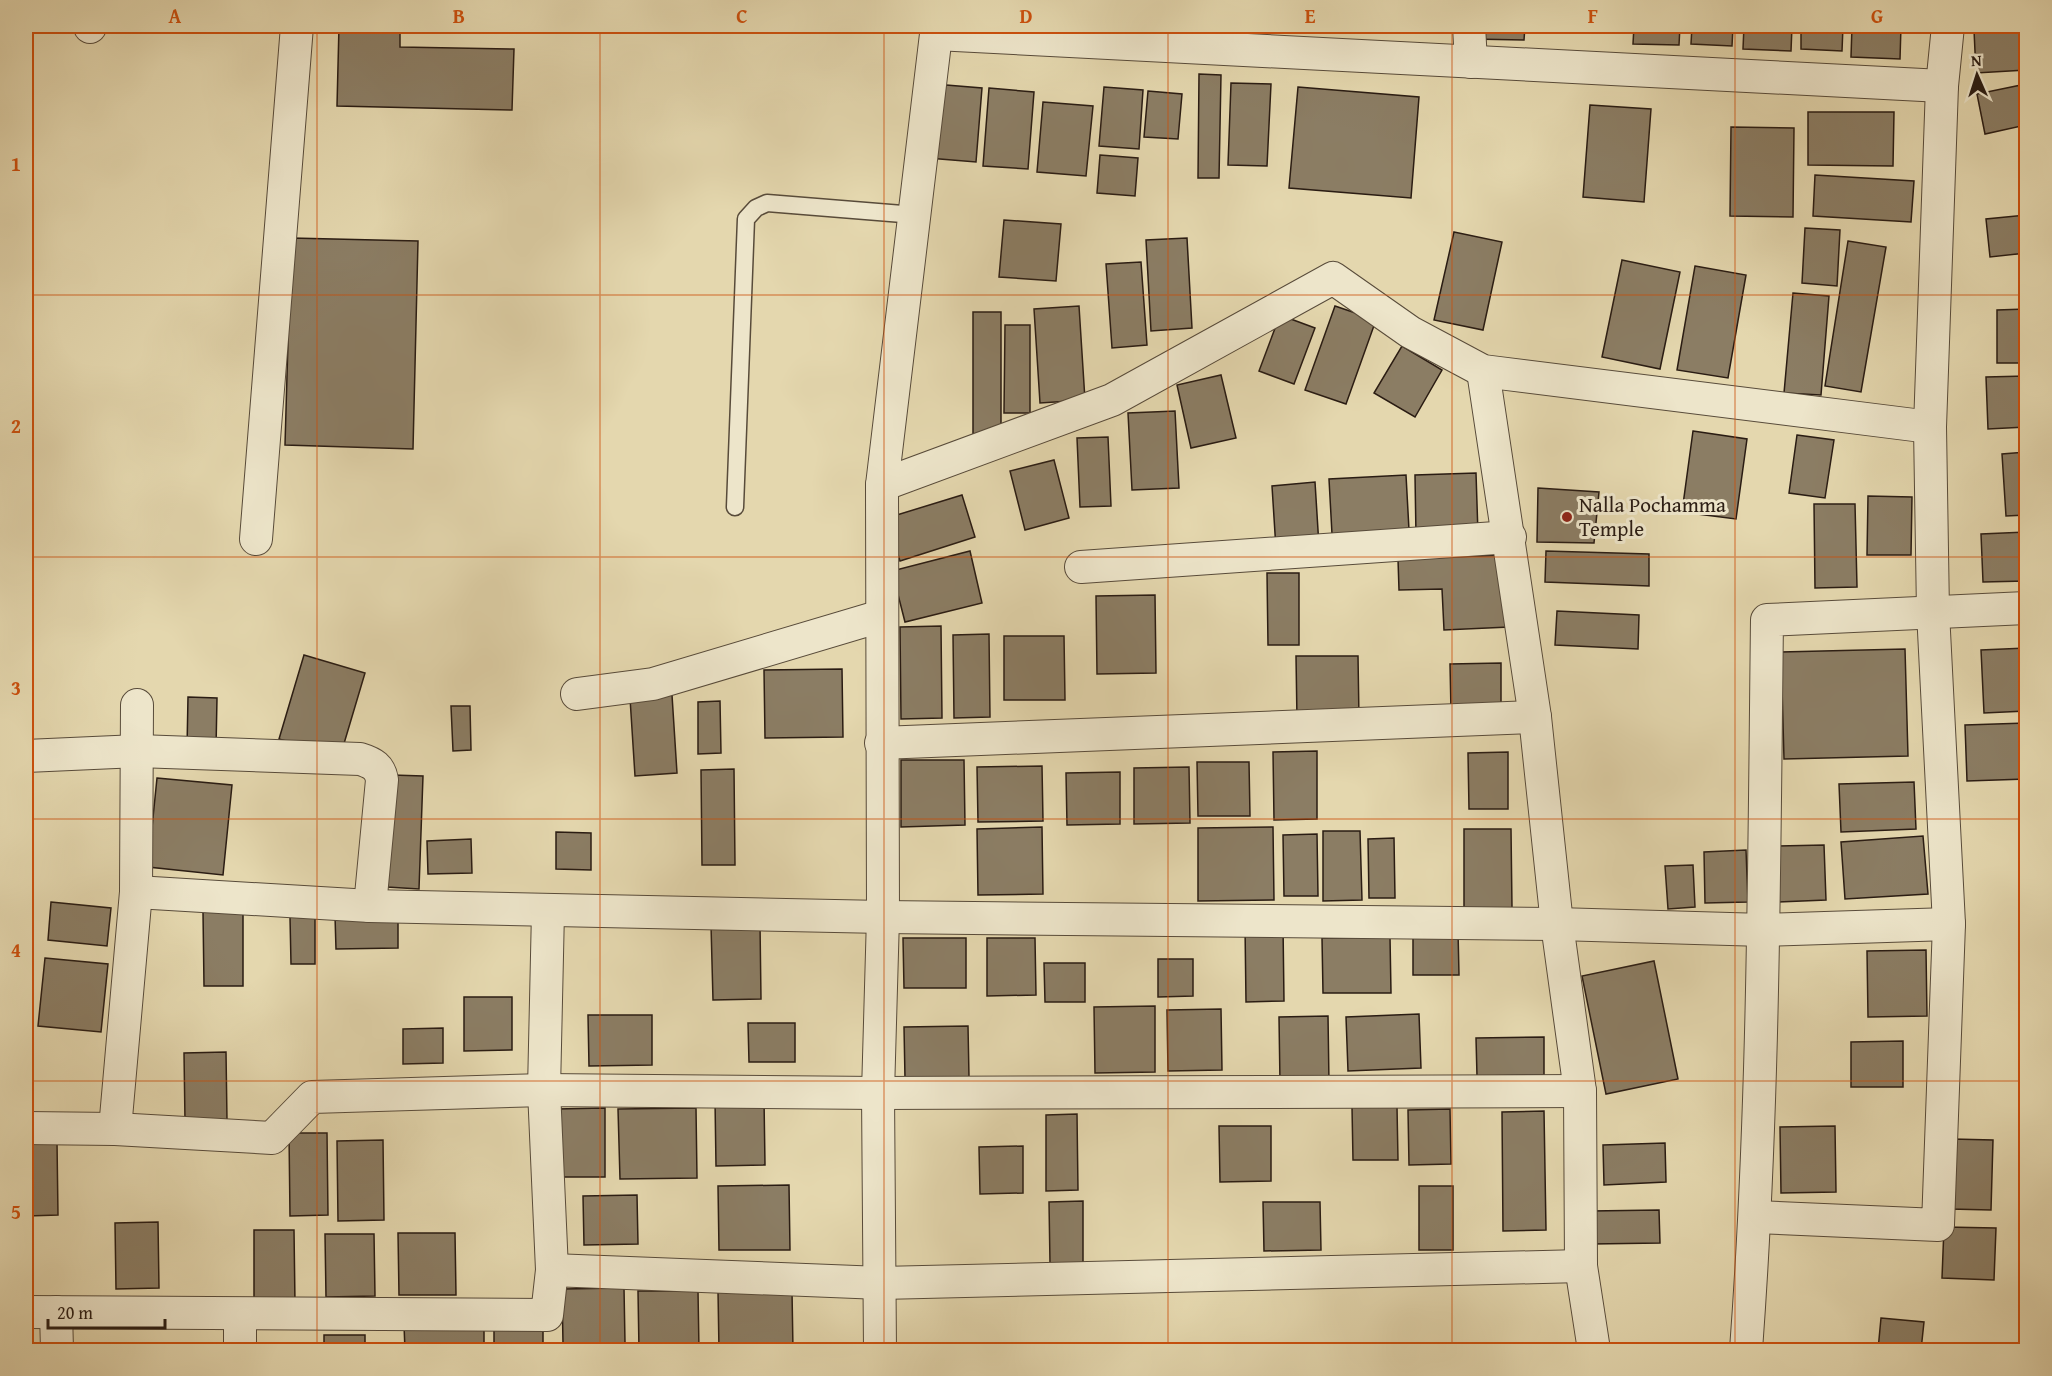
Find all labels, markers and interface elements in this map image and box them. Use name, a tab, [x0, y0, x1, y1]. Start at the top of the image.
text: A	[169, 1, 182, 30]
text: B	[453, 1, 465, 30]
text: C	[736, 1, 748, 30]
text: D	[1019, 1, 1033, 30]
text: E	[1305, 1, 1316, 30]
text: F	[1588, 1, 1598, 30]
text: G	[1871, 1, 1883, 30]
north arrow	[1947, 45, 2007, 105]
text: N	[1970, 48, 1982, 72]
text: 1	[11, 149, 21, 178]
text: 2	[11, 411, 21, 440]
place label: Nalla Pochamma Temple	[1579, 489, 1726, 544]
marker: Nalla Pochamma Temple	[1560, 510, 1574, 524]
text: 3	[11, 673, 21, 702]
text: 4	[11, 935, 21, 964]
text: 5	[11, 1197, 21, 1226]
scale bar	[48, 1292, 165, 1330]
text: 20 m	[57, 1299, 93, 1326]

